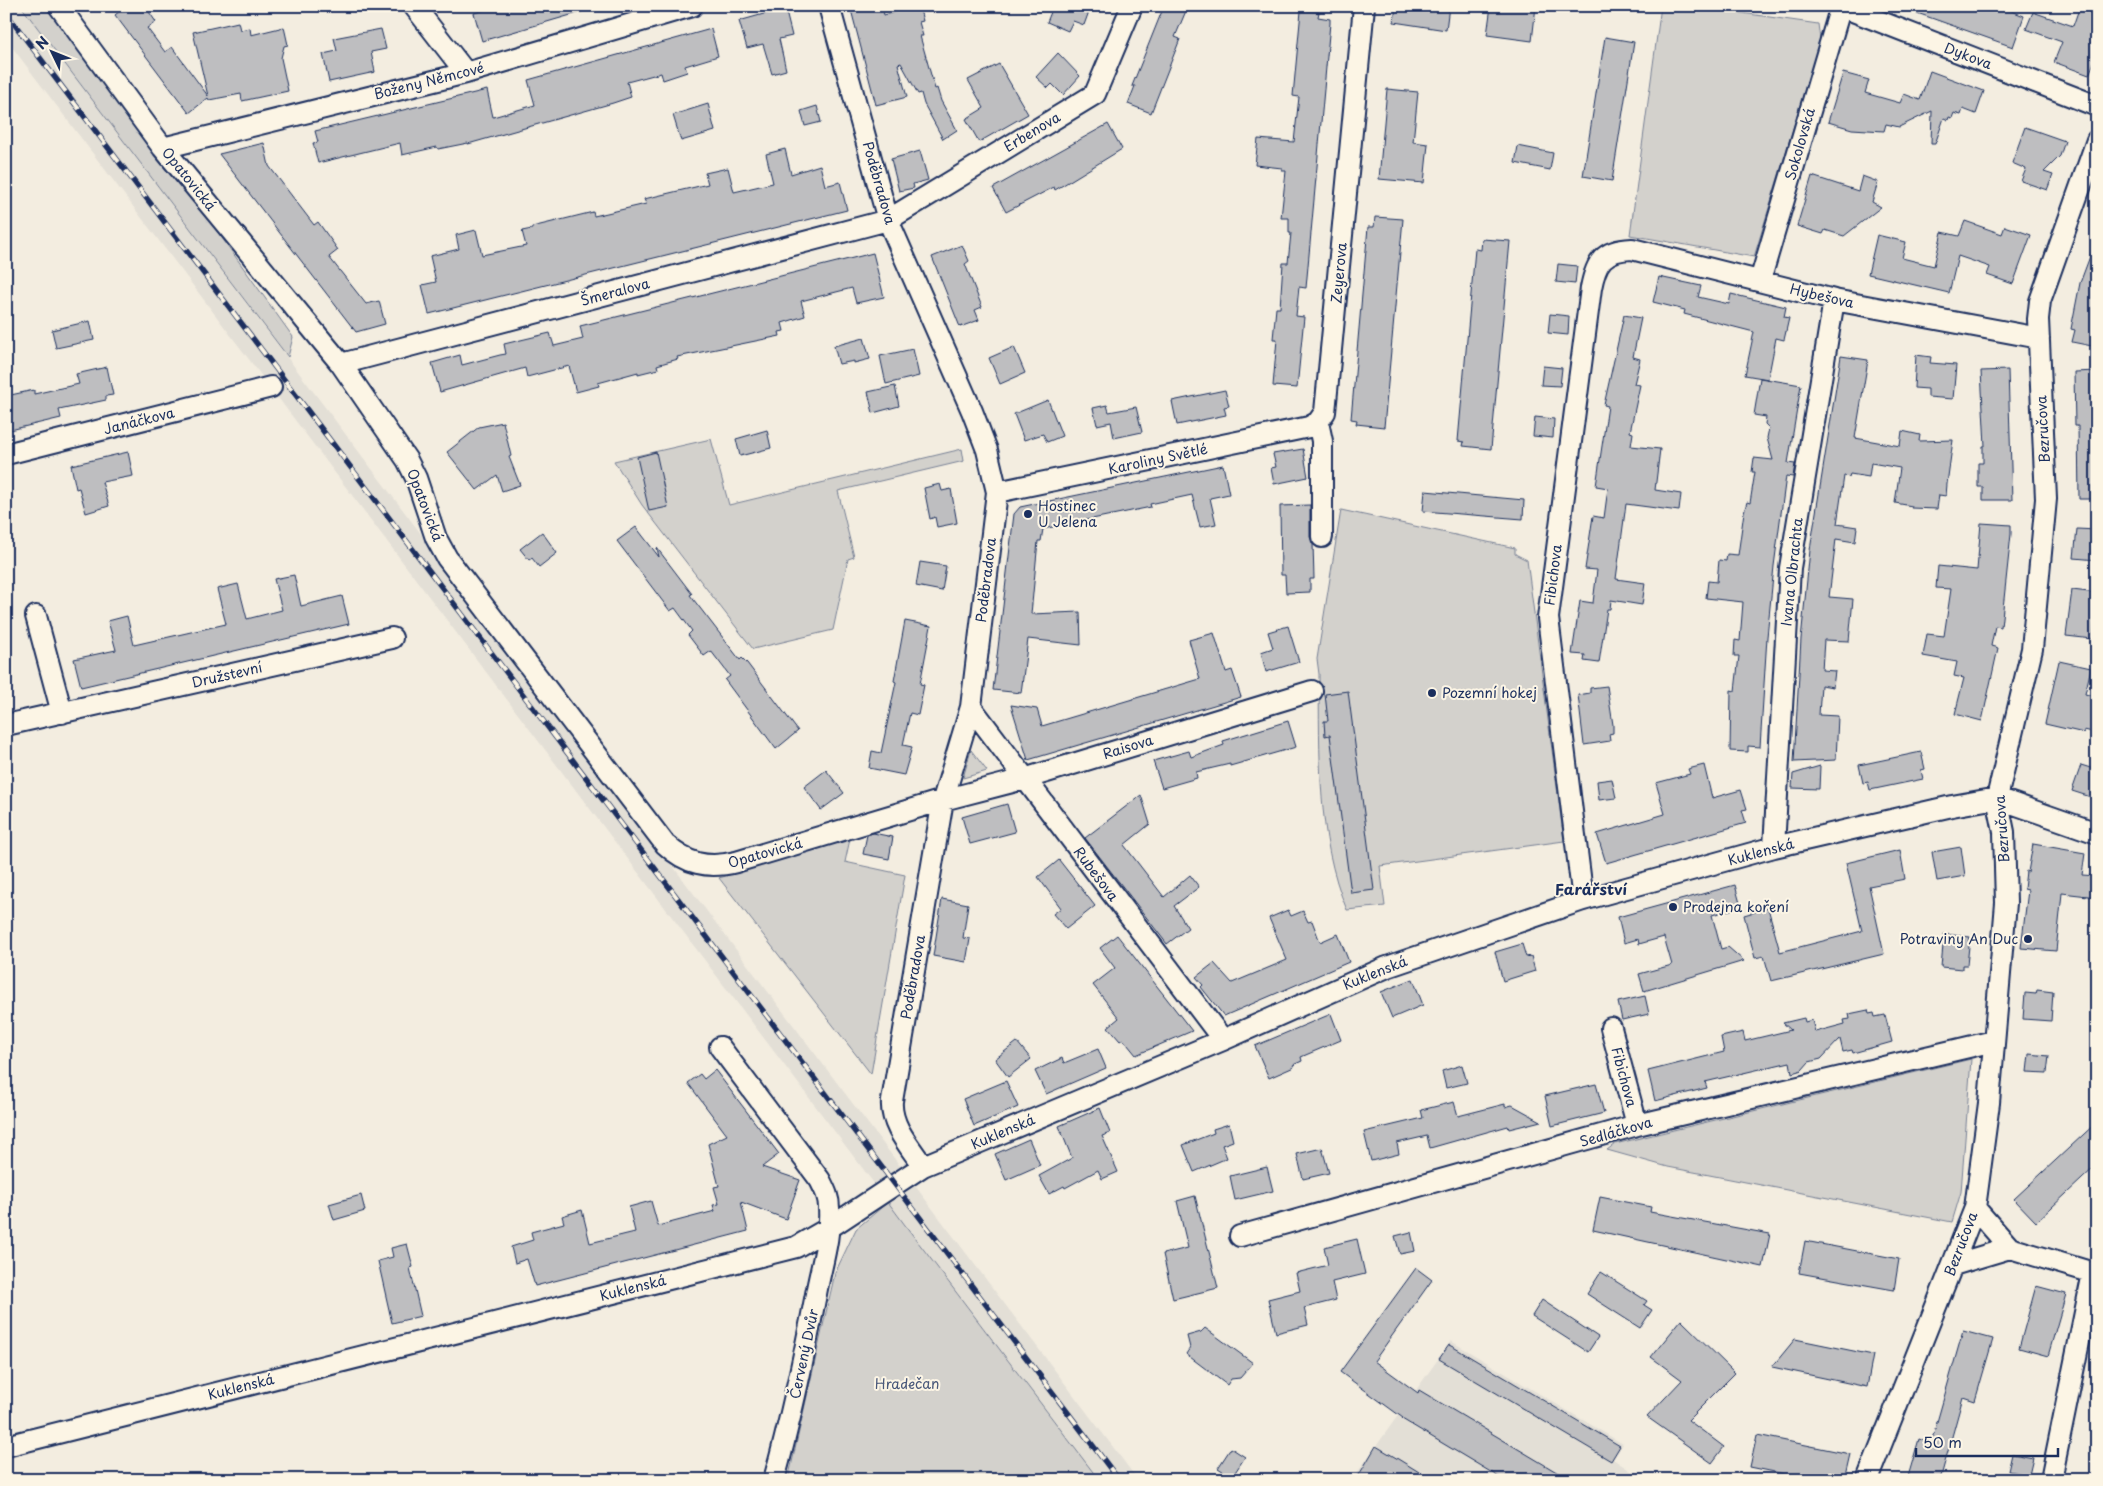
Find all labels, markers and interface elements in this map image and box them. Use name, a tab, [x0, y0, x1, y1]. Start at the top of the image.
north arrow	[28, 28, 78, 78]
text: N	[31, 32, 54, 54]
street label: Dykova	[1941, 37, 1996, 74]
street label: Boženy Němcové	[372, 57, 486, 104]
street label: Sokolovská	[1779, 105, 1820, 183]
street label: Erbenova	[999, 106, 1064, 157]
street label: Poděbradova	[858, 139, 901, 227]
street label: Opatovická	[157, 142, 222, 215]
street label: Zeyerova	[1325, 241, 1352, 304]
street label: Šmeralova	[578, 272, 652, 311]
street label: Hybešova	[1788, 278, 1857, 313]
street label: Bezručova	[2030, 394, 2055, 463]
street label: Janáčkova	[101, 401, 177, 439]
street label: Karoliny Světlé	[1106, 438, 1210, 479]
street label: Opatovická	[402, 465, 449, 545]
place label: Hostinec U Jelena	[1038, 495, 1097, 532]
marker: Hostinec U Jelena	[1022, 508, 1034, 520]
street label: Ivana Olbrachta	[1775, 516, 1808, 627]
street label: Poděbradova	[970, 536, 1001, 624]
street label: Fibichova	[1538, 543, 1567, 607]
street label: Družstevní	[190, 656, 264, 693]
place label: Pozemní hokej	[1442, 682, 1537, 703]
marker: Pozemní hokej	[1426, 687, 1438, 699]
street label: Raisova	[1100, 729, 1156, 764]
street label: Bezručova	[1989, 794, 2014, 863]
street label: Opatovická	[725, 832, 805, 873]
street label: Kuklenská	[1725, 833, 1797, 870]
street label: Rubešova	[1069, 842, 1124, 906]
district label: Farářství	[1555, 877, 1628, 900]
place label: Prodejna koření	[1683, 896, 1789, 917]
marker: Prodejna koření	[1667, 901, 1679, 913]
place label: Potraviny An Duc	[1899, 928, 2018, 949]
street label: Poděbradova	[895, 933, 930, 1021]
marker: Potraviny An Duc	[2022, 933, 2034, 945]
street label: Kuklenská	[1339, 950, 1410, 995]
street label: Fibichova	[1606, 1044, 1643, 1110]
street label: Kuklenská	[968, 1109, 1038, 1154]
street label: Sedláčkova	[1577, 1111, 1655, 1152]
street label: Bezručova	[1939, 1208, 1983, 1279]
street label: Kuklenská	[597, 1269, 669, 1306]
street label: Červený Dvůr	[784, 1306, 823, 1401]
street label: Kuklenská	[205, 1368, 277, 1405]
park label: Hradečan	[875, 1373, 939, 1394]
scale bar	[1916, 1426, 2058, 1458]
text: 50 m	[1923, 1430, 1962, 1453]

